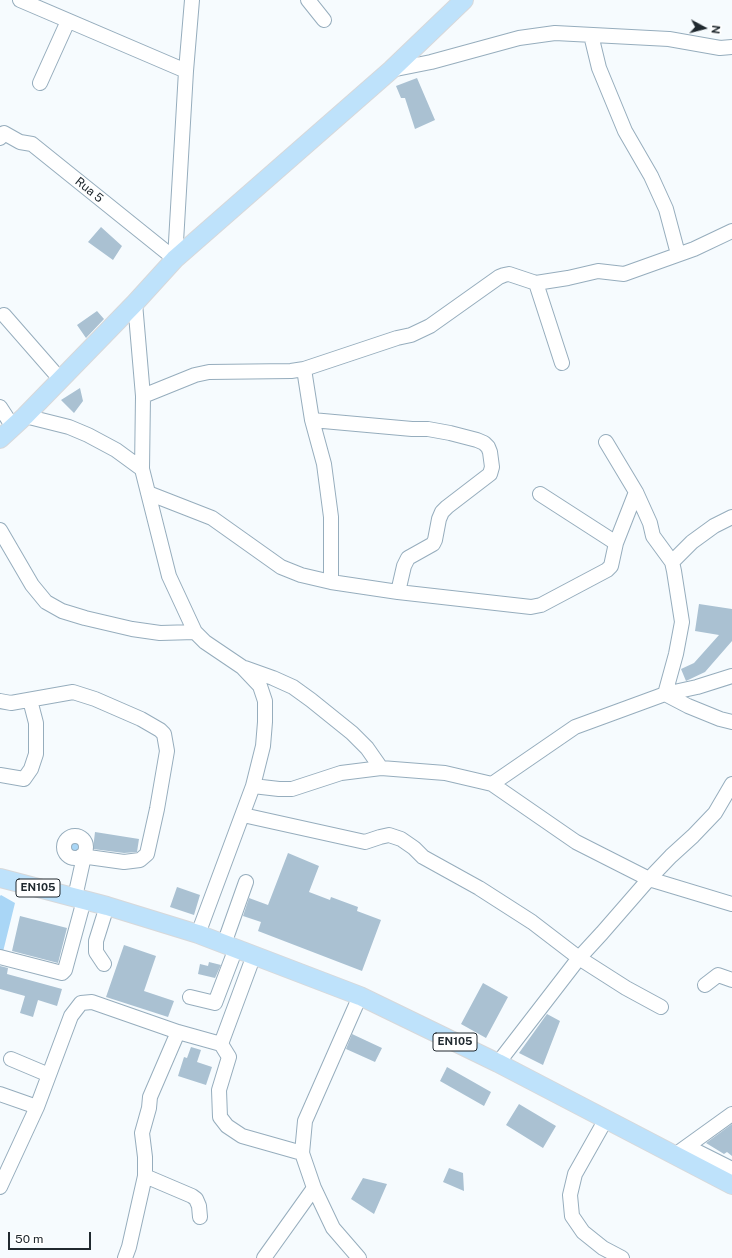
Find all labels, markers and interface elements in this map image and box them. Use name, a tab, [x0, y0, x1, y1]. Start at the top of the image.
north arrow	[684, 8, 724, 48]
text: N	[709, 24, 722, 34]
street label: Rua 5	[72, 174, 106, 206]
road number: EN105	[16, 879, 60, 897]
road number: EN105	[433, 1033, 477, 1051]
scale bar	[10, 1224, 93, 1250]
text: 50 m	[15, 1232, 43, 1246]

